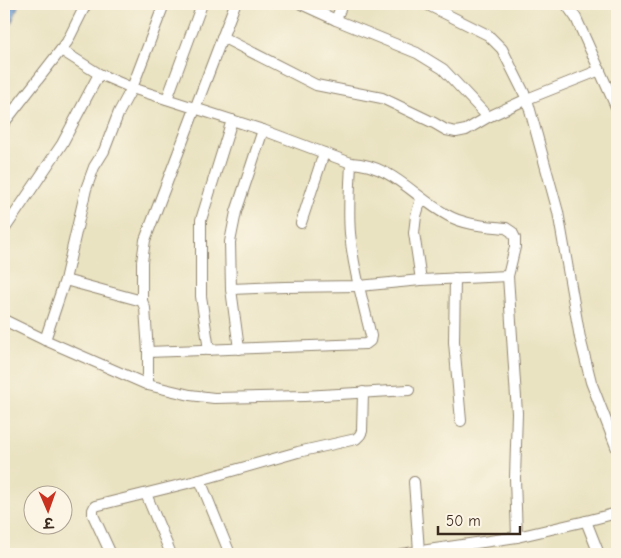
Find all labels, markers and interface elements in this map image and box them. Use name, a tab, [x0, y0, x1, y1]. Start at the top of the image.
north arrow	[22, 486, 72, 536]
scale bar	[438, 503, 521, 535]
text: 50 m	[446, 512, 481, 530]
text: उ	[42, 514, 55, 531]

